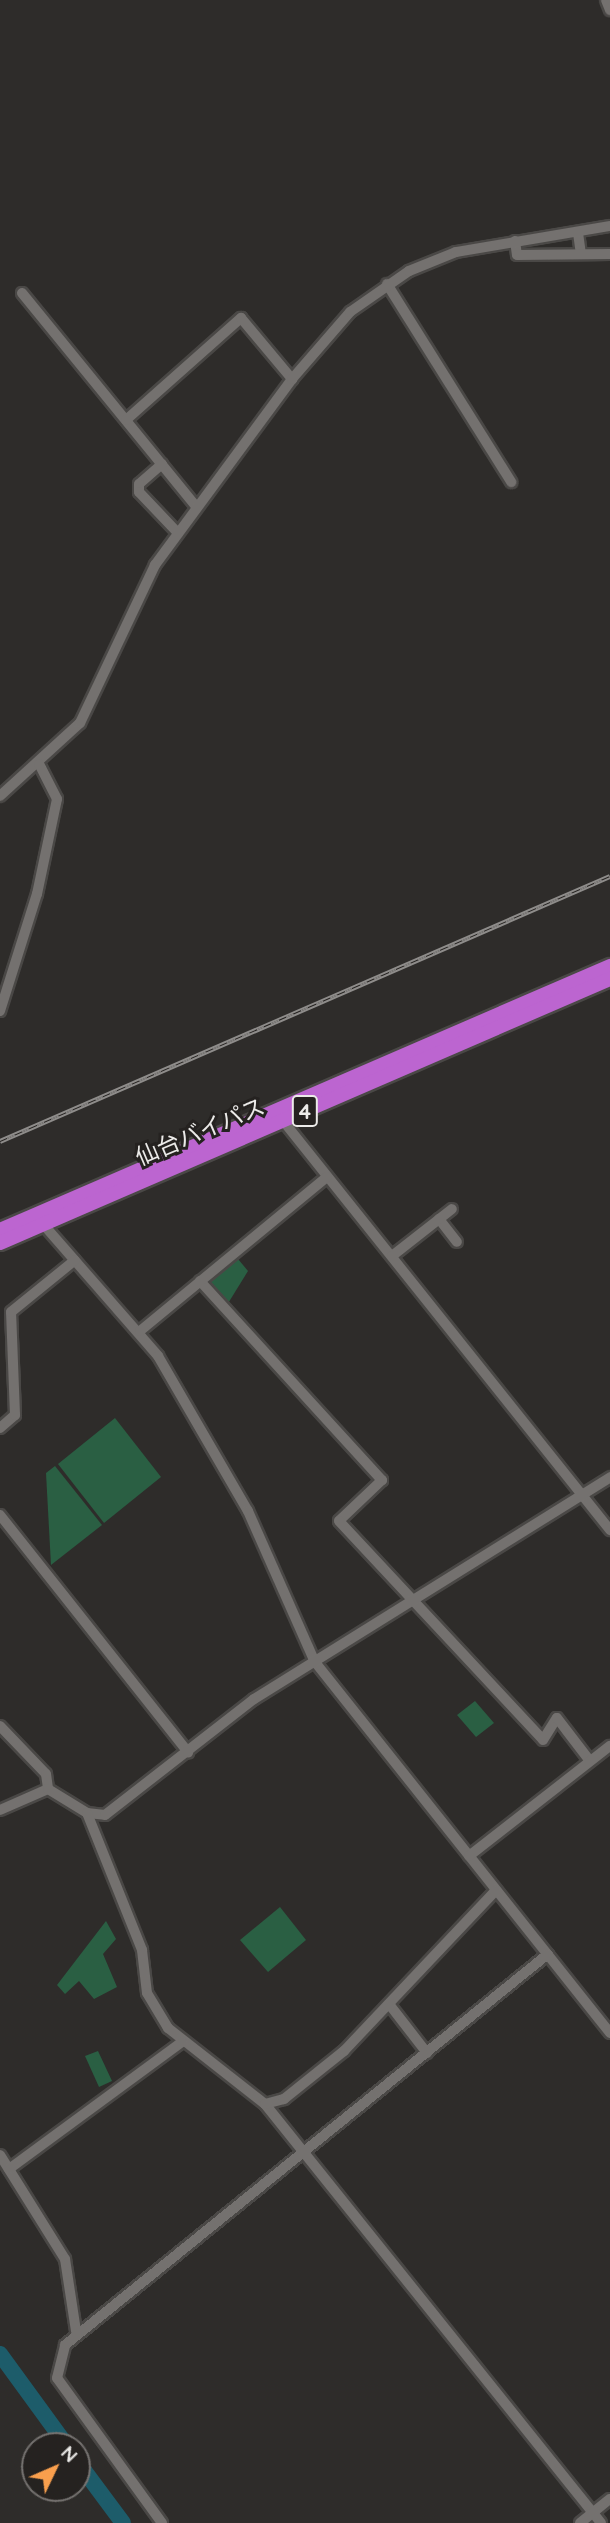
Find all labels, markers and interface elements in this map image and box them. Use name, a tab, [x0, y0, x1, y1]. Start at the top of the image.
street label: 仙台バイパス	[131, 1092, 269, 1172]
road number: 4	[291, 1094, 319, 1128]
north arrow	[21, 2432, 91, 2502]
text: N	[56, 2440, 83, 2467]

